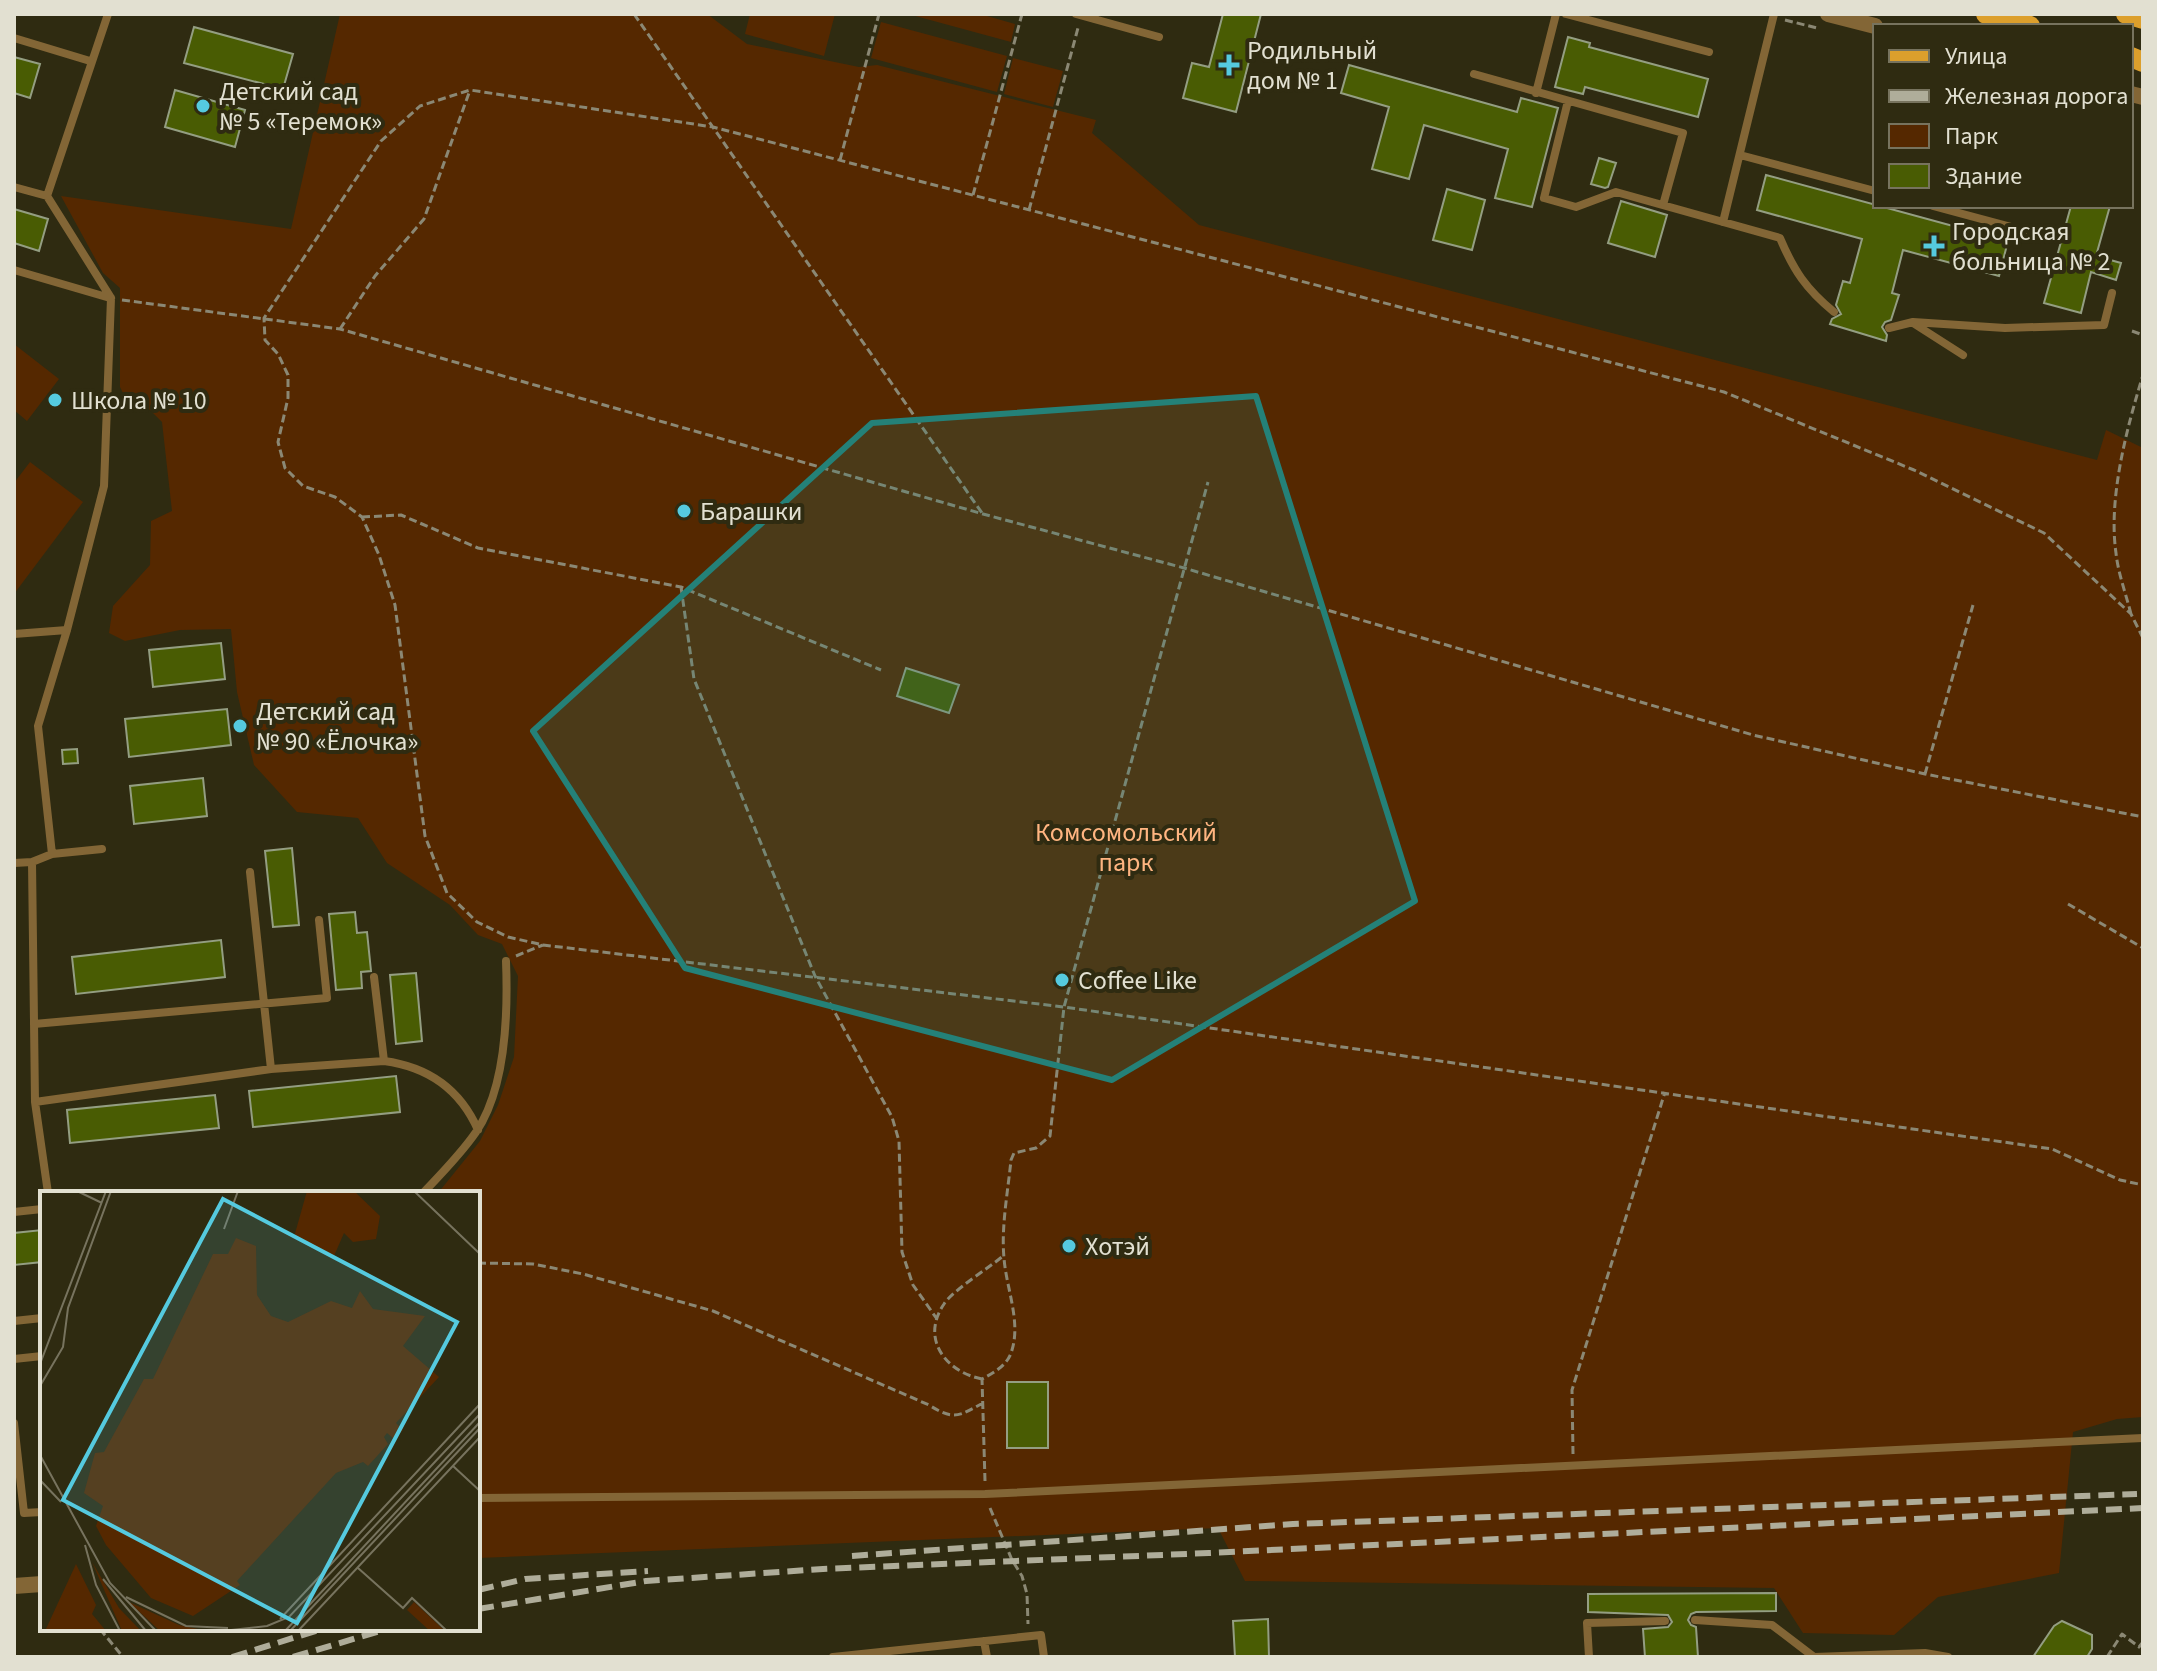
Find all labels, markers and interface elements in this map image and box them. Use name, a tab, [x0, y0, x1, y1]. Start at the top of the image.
legend	[1873, 24, 2133, 208]
place label: Родильный дом № 1	[1247, 32, 1377, 99]
text: Улица	[1945, 39, 2007, 74]
marker: Родильный дом № 1	[1218, 54, 1240, 76]
place label: Детский сад № 5 «Теремок»	[219, 73, 382, 140]
text: Железная дорога	[1945, 79, 2128, 114]
marker: Детский сад № 5 «Теремок»	[194, 97, 212, 115]
text: Парк	[1945, 119, 1998, 154]
text: Здание	[1945, 159, 2022, 194]
place label: Городская больница № 2	[1952, 213, 2110, 280]
marker: Городская больница № 2	[1923, 235, 1945, 257]
place label: Школа № 10	[71, 382, 207, 419]
marker: Школа № 10	[46, 391, 64, 409]
place label: Барашки	[700, 493, 802, 530]
marker: Барашки	[675, 502, 693, 520]
place label: Детский сад № 90 «Ёлочка»	[256, 693, 418, 760]
marker: Детский сад № 90 «Ёлочка»	[231, 717, 249, 735]
park label: Комсомольский парк	[1035, 814, 1217, 881]
place label: Coffee Like	[1078, 962, 1197, 999]
marker: Coffee Like	[1053, 971, 1071, 989]
inset map	[40, 1191, 480, 1631]
place label: Хотэй	[1085, 1228, 1150, 1265]
marker: Хотэй	[1060, 1237, 1078, 1255]

